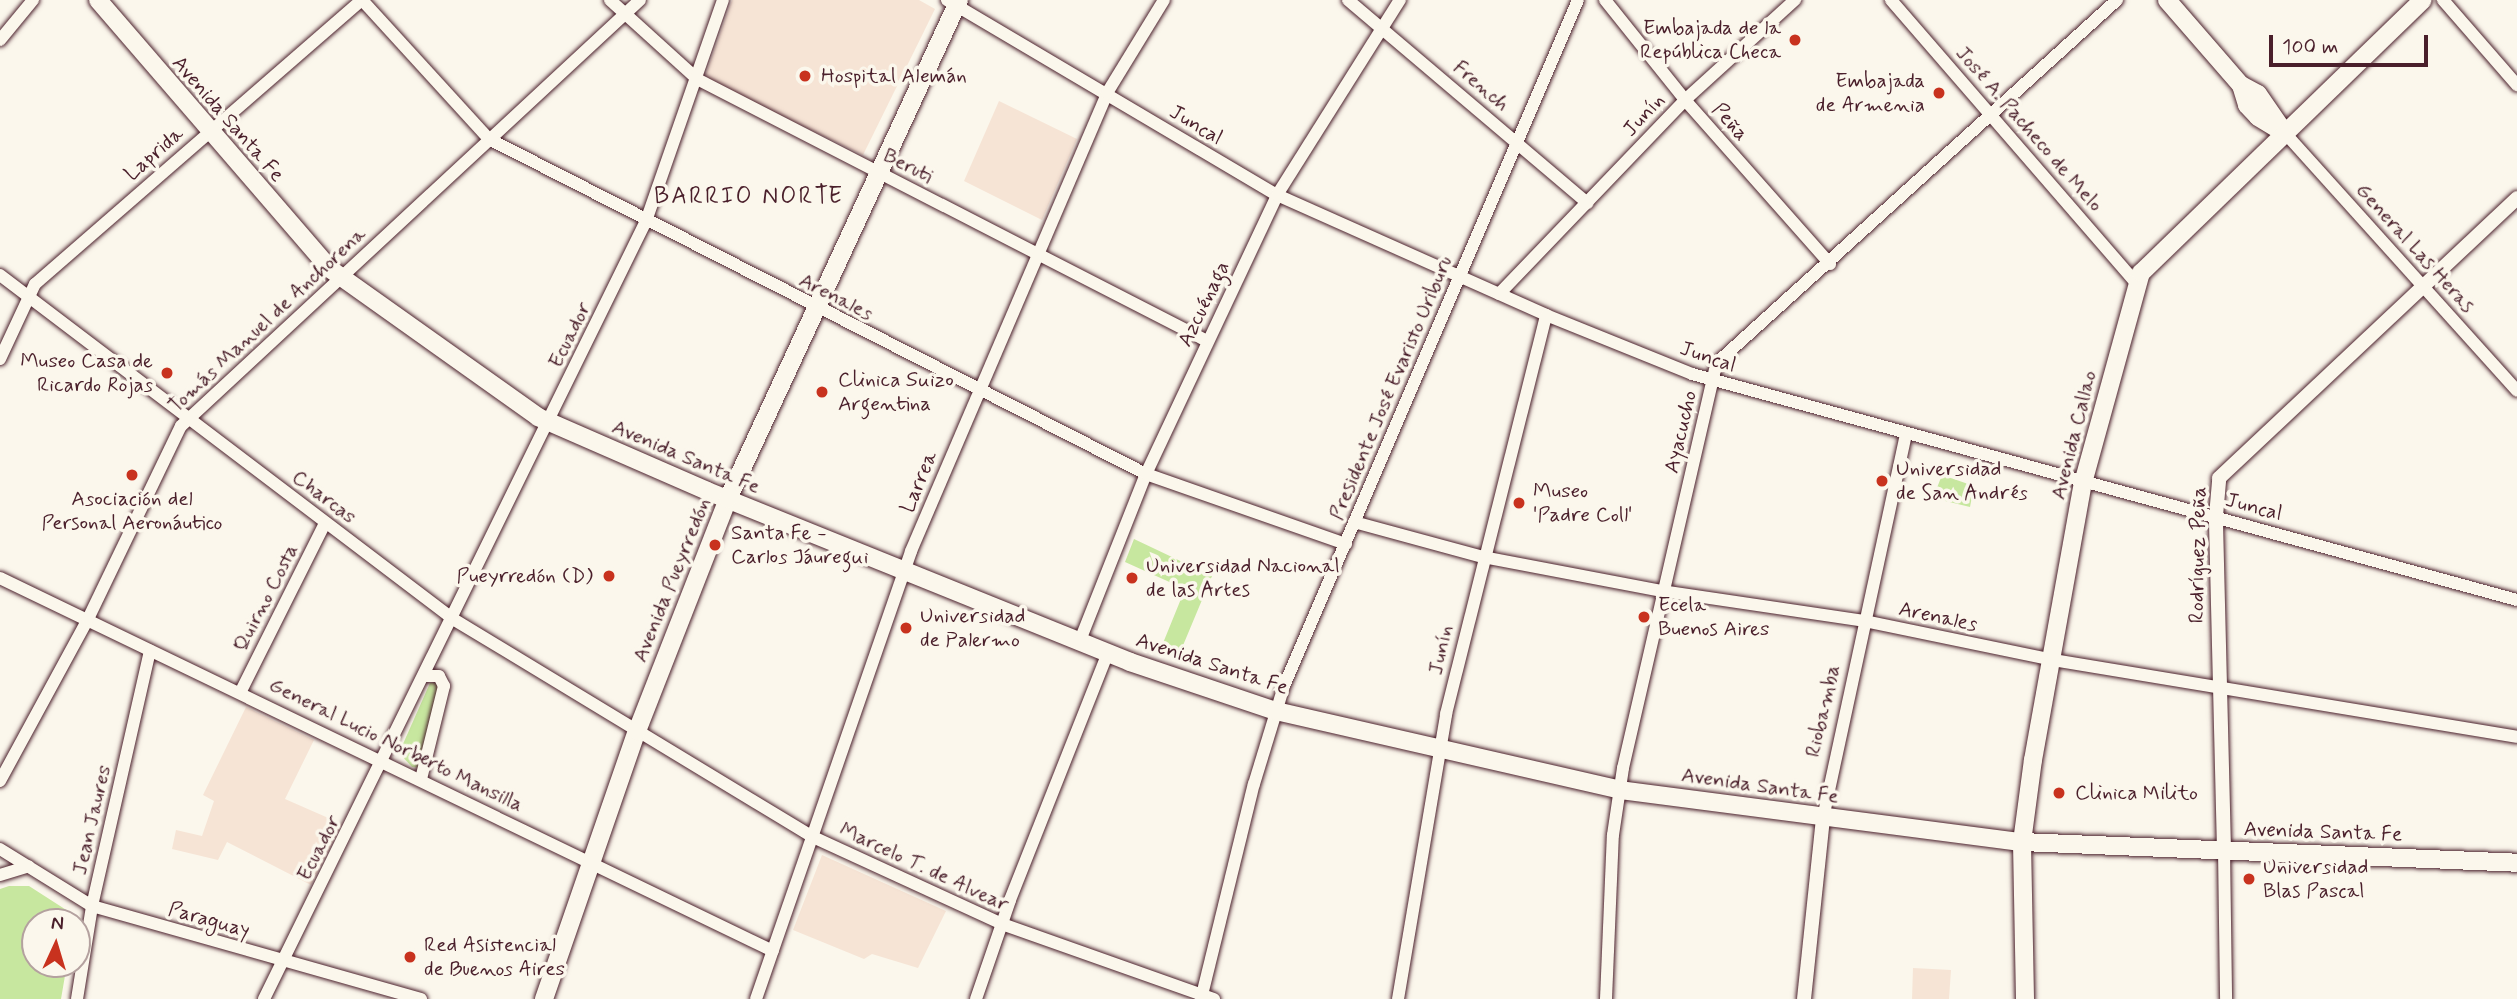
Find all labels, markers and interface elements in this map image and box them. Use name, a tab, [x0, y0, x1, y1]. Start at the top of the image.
place label: Embajada de la República Checa	[1637, 15, 1781, 65]
scale bar	[2272, 21, 2431, 65]
marker: Embajada de la República Checa	[1787, 32, 1803, 48]
text: 100 m	[2282, 33, 2338, 61]
street label: José A. Pacheco de Melo	[1950, 41, 2108, 217]
street label: Avenida Santa Fe	[167, 52, 289, 186]
street label: French	[1448, 55, 1514, 117]
place label: Hospital Alemán	[821, 63, 971, 89]
marker: Hospital Alemán	[795, 66, 815, 86]
place label: Embajada de Armenia	[1814, 68, 1925, 118]
marker: Embajada de Armenia	[1931, 85, 1947, 101]
street label: Junín	[1618, 88, 1670, 142]
street label: Peña	[1706, 98, 1754, 146]
street label: Juncal	[1165, 99, 1227, 151]
street label: Laprida	[119, 122, 189, 186]
street label: Beruti	[879, 143, 937, 189]
street label: General Las Heras	[2350, 177, 2480, 319]
district label: BARRIO NORTE	[651, 183, 847, 211]
street label: Tomás Manuel de Anchorena	[166, 224, 368, 416]
street label: Presidente José Evaristo Uriburu	[1323, 250, 1459, 526]
street label: Azcuénaga	[1173, 257, 1235, 351]
street label: Arenales	[795, 268, 877, 326]
street label: Ecuador	[543, 298, 597, 372]
street label: Juncal	[1677, 336, 1739, 378]
place label: Museo Casa de Ricardo Rojas	[21, 348, 153, 398]
marker: Museo Casa de Ricardo Rojas	[159, 365, 175, 381]
place label: Clinica Suizo Argentina	[838, 367, 952, 417]
street label: Avenida Callao	[2046, 369, 2102, 501]
marker: Clinica Suizo Argentina	[812, 382, 832, 402]
street label: Ayacucho	[1659, 388, 1703, 476]
street label: Avenida Santa Fe	[609, 415, 763, 499]
street label: Larrea	[895, 447, 943, 517]
place label: Universidad de San Andrés	[1896, 456, 2025, 506]
street label: Charcas	[287, 465, 361, 529]
marker: Asociación del Personal Aeronáutico	[124, 467, 140, 483]
marker: Universidad de San Andrés	[1874, 473, 1890, 489]
place label: Museo 'Padre Coll'	[1533, 478, 1634, 528]
place label: Asociación del Personal Aeronáutico	[42, 486, 222, 536]
street label: Rodríguez Peña	[2184, 487, 2212, 623]
street label: Juncal	[2223, 487, 2285, 527]
street label: Avenida Pueyrredón	[627, 494, 717, 666]
marker: Museo 'Padre Coll'	[1511, 495, 1527, 511]
place label: Santa Fe - Carlos Jáuregui	[731, 520, 870, 570]
marker: Santa Fe - Carlos Jáuregui	[705, 535, 725, 555]
street label: Quirno Costa	[228, 540, 304, 656]
place label: Universidad Nacional de las Artes	[1146, 553, 1337, 603]
place label: Pueyrredón (D)	[457, 563, 593, 589]
marker: Pueyrredón (D)	[599, 566, 619, 586]
marker: Universidad Nacional de las Artes	[1124, 570, 1140, 586]
place label: Ecela Buenos Aires	[1658, 592, 1769, 642]
street label: Arenales	[1896, 596, 1980, 638]
place label: Universidad de Palermo	[920, 603, 1025, 653]
marker: Ecela Buenos Aires	[1636, 609, 1652, 625]
marker: Universidad de Palermo	[898, 620, 914, 636]
street label: Junín	[1423, 623, 1459, 677]
street label: Avenida Santa Fe	[1134, 628, 1290, 700]
street label: Riobamba	[1800, 662, 1846, 760]
street label: General Lucio Norberto Mansilla	[261, 671, 531, 819]
street label: Avenida Santa Fe	[1681, 763, 1839, 809]
street label: Jean Jaures	[68, 765, 116, 875]
place label: Clinica Milito	[2075, 780, 2199, 806]
marker: Clinica Milito	[2049, 783, 2069, 803]
street label: Ecuador	[292, 811, 346, 885]
street label: Marcelo T. de Alvear	[836, 817, 1012, 917]
street label: Avenida Santa Fe	[2244, 817, 2402, 847]
place label: Universidad Blas Pascal	[2263, 854, 2368, 904]
marker: Universidad Blas Pascal	[2241, 871, 2257, 887]
street label: Paraguay	[165, 896, 253, 944]
north arrow	[21, 908, 91, 978]
text: N	[50, 911, 65, 936]
place label: Red Asistencial de Buenos Aires	[424, 932, 561, 982]
marker: Red Asistencial de Buenos Aires	[402, 949, 418, 965]

